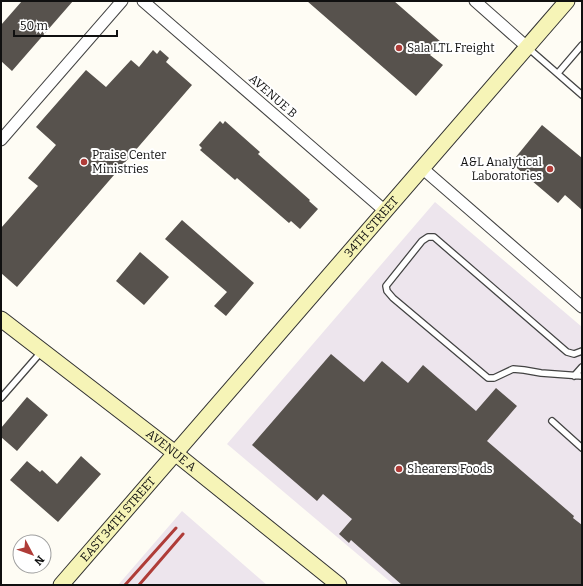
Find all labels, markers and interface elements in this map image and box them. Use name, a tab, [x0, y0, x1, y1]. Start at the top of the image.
scale bar	[14, 12, 117, 38]
text: 50 m	[20, 19, 49, 33]
place label: Sala LTL Freight	[407, 41, 495, 55]
marker: Sala LTL Freight	[394, 43, 404, 53]
street label: AVENUE B	[246, 71, 300, 121]
place label: Praise Center Ministries	[92, 148, 167, 176]
place label: A&L Analytical Laboratories	[460, 155, 543, 183]
marker: Praise Center Ministries	[79, 157, 89, 167]
marker: A&L Analytical Laboratories	[545, 164, 555, 174]
street label: 34TH STREET	[341, 194, 401, 260]
street label: AVENUE A	[143, 426, 199, 475]
place label: Shearers Foods	[407, 462, 493, 476]
marker: Shearers Foods	[394, 464, 404, 474]
street label: EAST 34TH STREET	[78, 474, 158, 564]
north arrow	[12, 534, 52, 574]
text: N	[31, 553, 47, 568]

